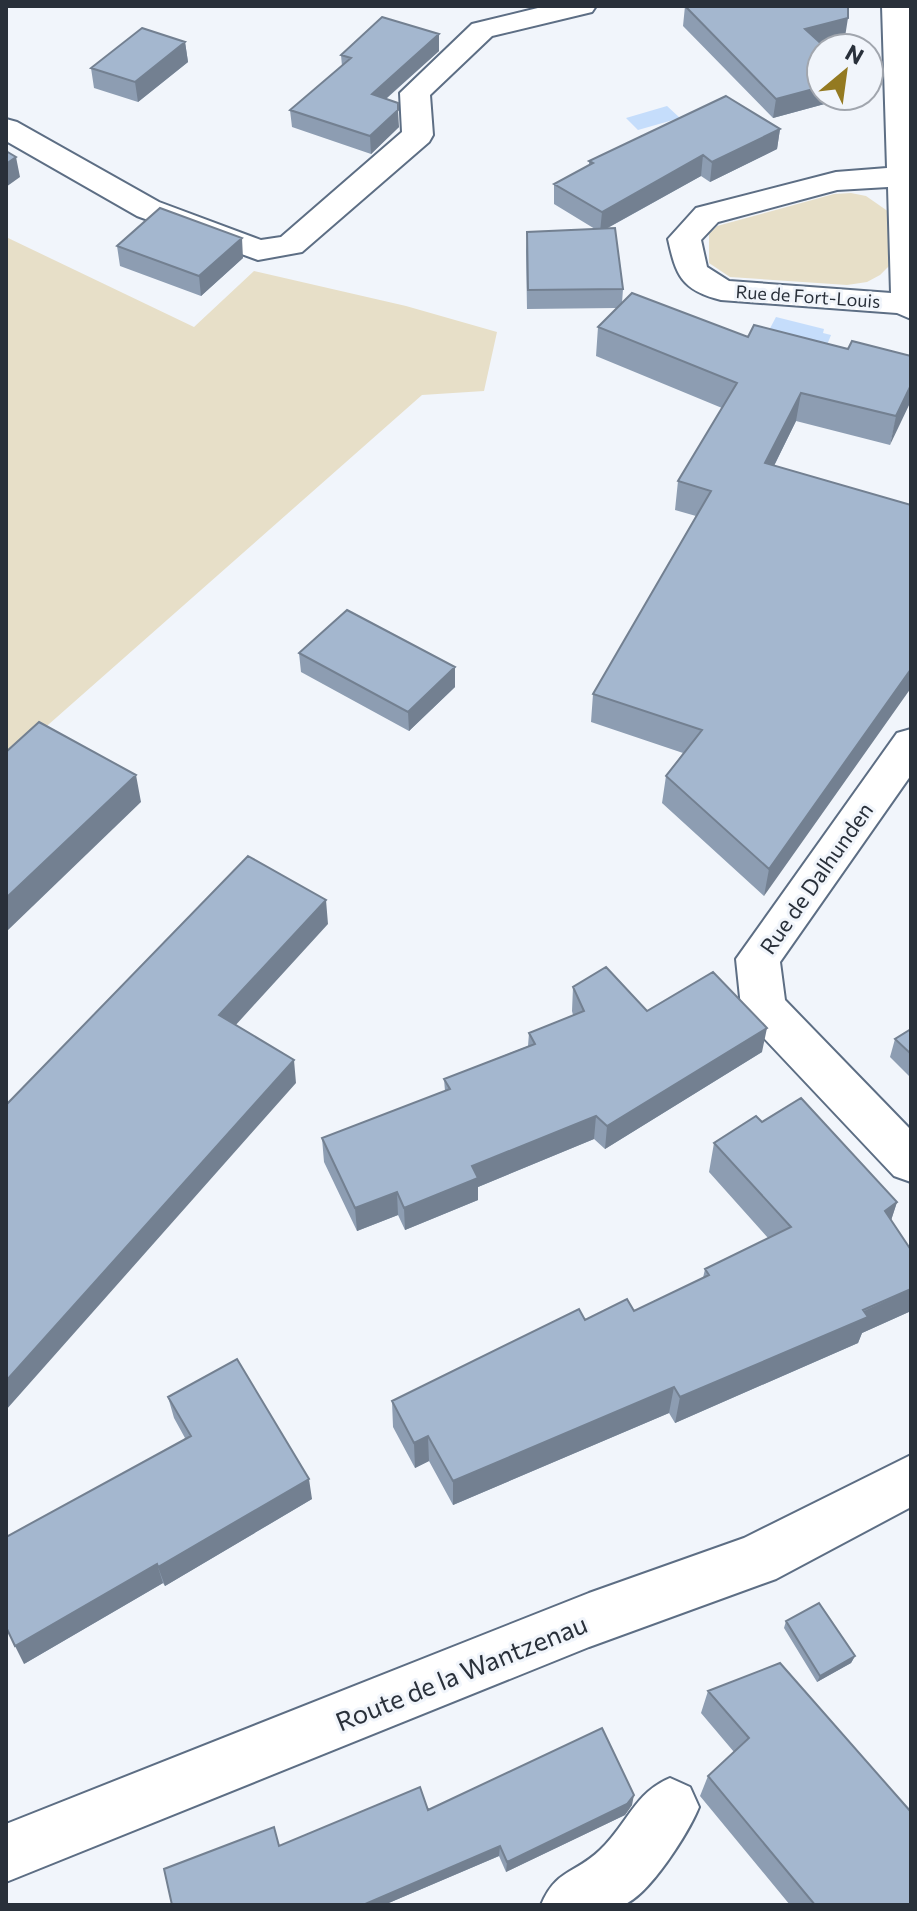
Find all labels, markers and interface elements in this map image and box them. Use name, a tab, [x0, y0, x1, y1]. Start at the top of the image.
north arrow	[805, 32, 885, 112]
text: N	[841, 38, 869, 70]
street label: Rue de Fort-Louis	[735, 280, 881, 312]
street label: Rue de Dalhunden	[754, 797, 878, 959]
street label: Route de la Wantzenau	[331, 1607, 591, 1737]

